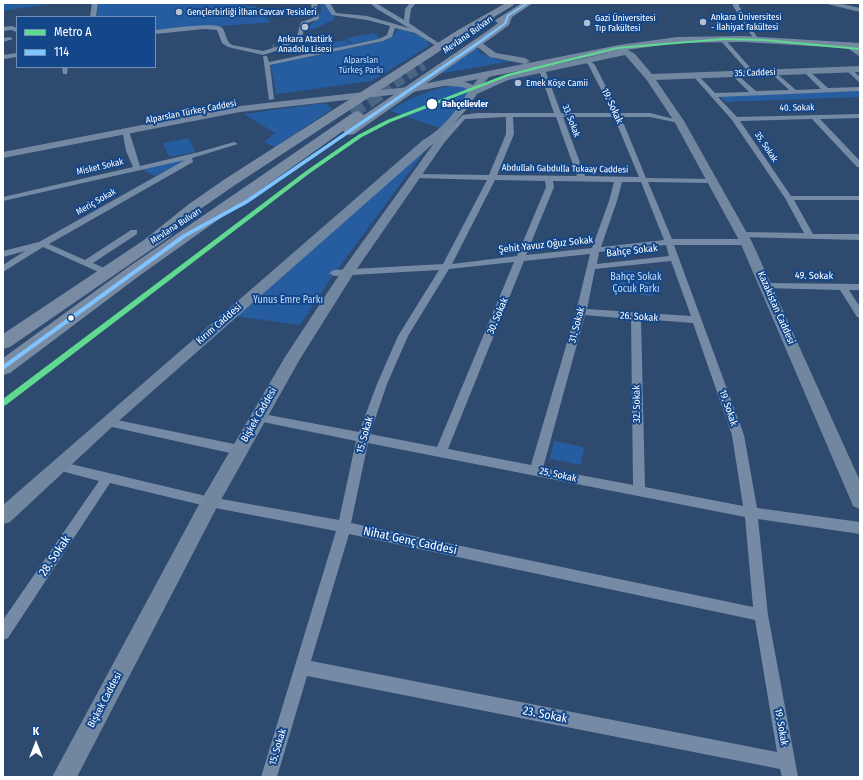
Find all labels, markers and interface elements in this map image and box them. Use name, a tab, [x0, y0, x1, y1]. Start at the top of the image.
marker: Gençlerbirliği İlhan Cavcav Tesisleri	[174, 7, 184, 17]
place label: Gençlerbirliği İlhan Cavcav Tesisleri	[187, 7, 316, 17]
place label: Ankara Üniversitesi - İlahiyat Fakültesi	[711, 12, 782, 33]
place label: Gazi Üniversitesi Tıp Fakültesi	[595, 13, 656, 34]
street label: Mevlana Bulvarı	[441, 14, 495, 56]
legend	[16, 16, 156, 68]
marker: Ankara Üniversitesi - İlahiyat Fakültesi	[698, 17, 708, 27]
marker: Gazi Üniversitesi Tıp Fakültesi	[582, 18, 592, 28]
marker: Ankara Atatürk Anadolu Lisesi	[300, 22, 310, 32]
text: Metro A	[54, 25, 92, 39]
place label: Ankara Atatürk Anadolu Lisesi	[278, 34, 332, 55]
text: 114	[54, 45, 69, 59]
park label: Alparslan Türkeş Parkı	[339, 55, 383, 76]
street label: 35. Caddesi	[734, 67, 776, 79]
marker: Emek Köşe Camii	[513, 78, 523, 88]
place label: Emek Köşe Camii	[526, 78, 588, 88]
street label: 19. Sokak	[599, 86, 625, 126]
marker: Bahçelievler	[425, 97, 439, 111]
street label: Alparslan Türkeş Caddesi	[145, 98, 237, 126]
place label: Bahçelievler	[442, 99, 488, 109]
street label: 40. Sokak	[779, 102, 815, 114]
street label: 33. Sokak	[560, 103, 582, 139]
street label: 35. Sokak	[752, 130, 780, 164]
street label: Misket Sokak	[75, 156, 125, 178]
street label: Abdullah Gabdulla Tukaay Caddesi	[502, 162, 628, 176]
street label: Meriç Sokak	[74, 186, 118, 218]
street label: Mevlana Bulvarı	[149, 206, 203, 246]
street label: Şehit Yavuz Oğuz Sokak	[498, 234, 594, 256]
street label: Bahçe Sokak	[606, 242, 658, 260]
street label: Kazakistan Caddesi	[755, 270, 797, 346]
street label: 49. Sokak	[795, 270, 833, 282]
park label: Bahçe Sokak Çocuk Parkı	[610, 271, 662, 294]
park label: Yunus Emre Parkı	[253, 294, 323, 306]
street label: 30. Sokak	[485, 296, 511, 336]
street label: Kırım Caddesi	[194, 301, 244, 347]
street label: 31. Sokak	[566, 306, 588, 344]
street label: 26. Sokak	[620, 310, 658, 324]
unlabelled marker	[66, 313, 76, 323]
street label: 32. Sokak	[631, 385, 643, 423]
street label: Bişkek Caddesi	[239, 386, 279, 444]
street label: 19. Sokak	[716, 388, 740, 428]
street label: 15. Sokak	[354, 415, 376, 455]
street label: 25. Sokak	[538, 465, 578, 485]
street label: Nihat Genç Caddesi	[362, 524, 458, 558]
street label: 28. Sokak	[36, 533, 74, 579]
street label: Bişkek Caddesi	[85, 670, 125, 730]
street label: 23. Sokak	[521, 704, 569, 726]
street label: 19. Sokak	[772, 707, 790, 747]
north arrow	[16, 724, 56, 764]
text: K	[33, 725, 39, 738]
street label: 15. Sokak	[267, 727, 289, 767]

